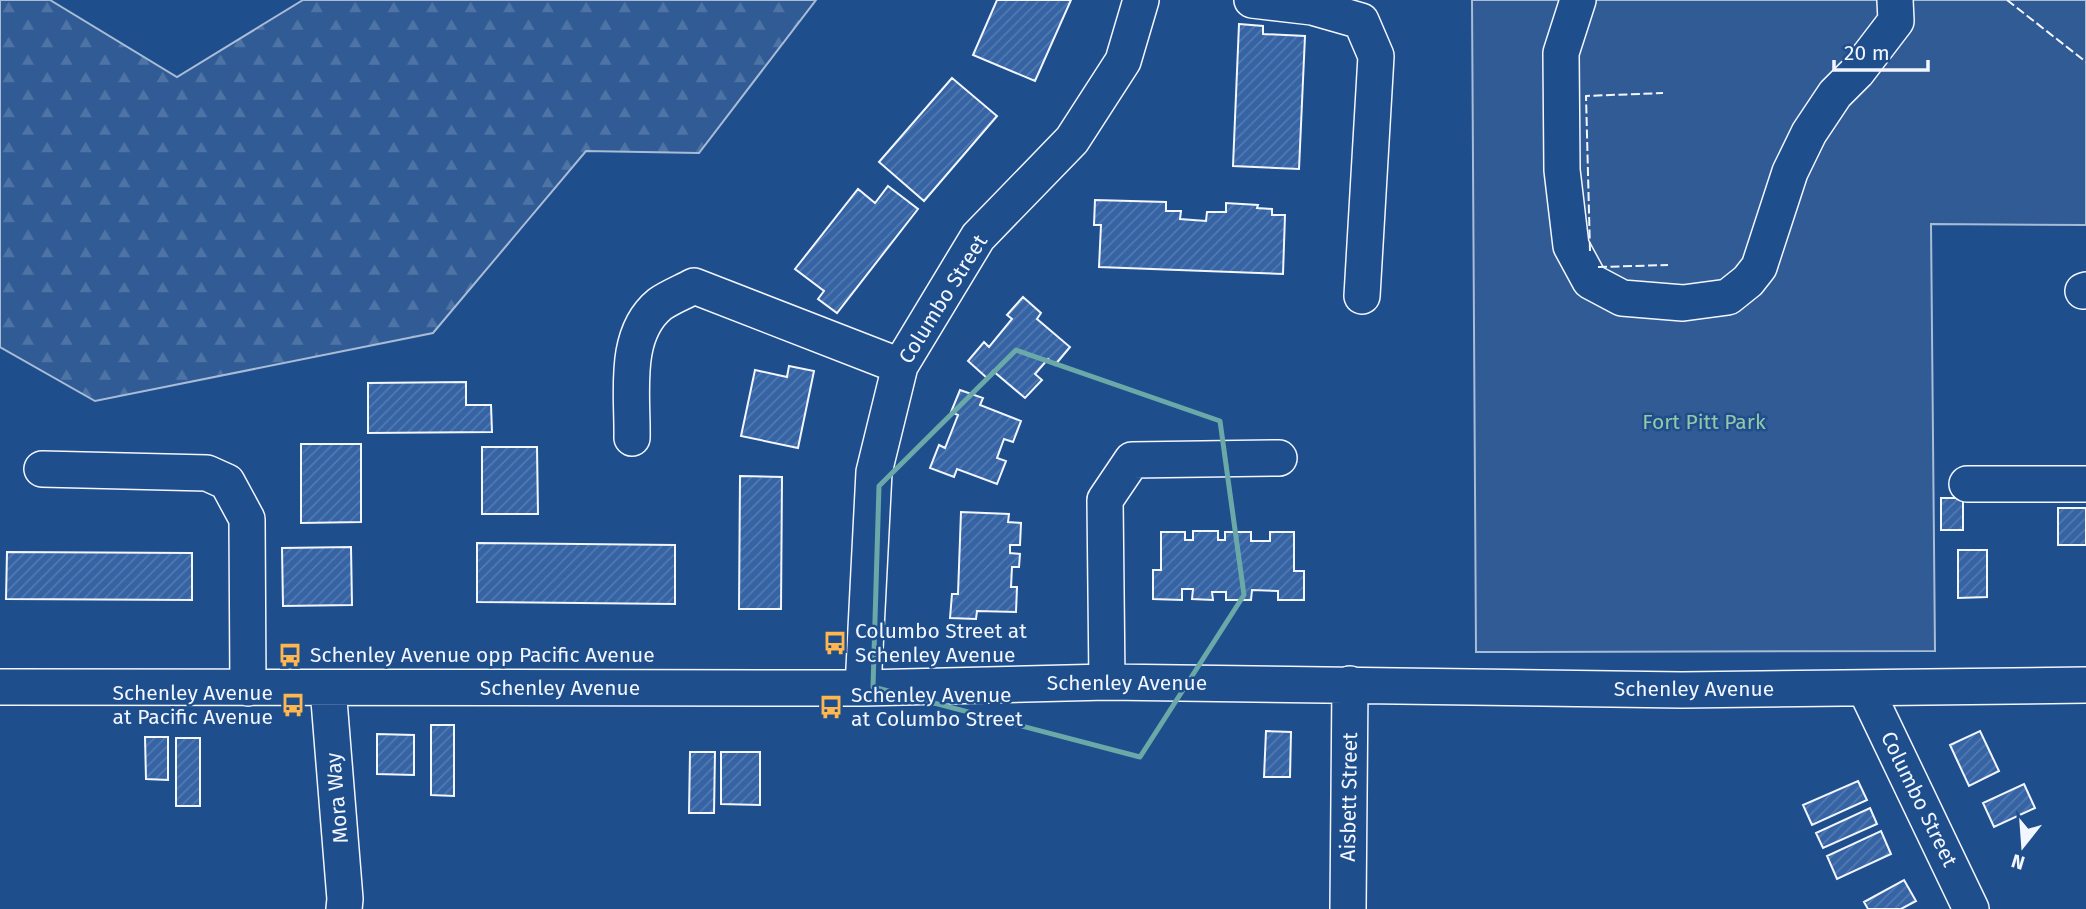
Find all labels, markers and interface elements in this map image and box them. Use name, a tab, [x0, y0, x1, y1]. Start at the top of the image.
scale bar	[1834, 28, 1928, 72]
text: 20 m	[1844, 40, 1890, 66]
street label: Columbo Street	[893, 229, 993, 368]
park label: Fort Pitt Park	[1642, 409, 1766, 435]
place label: Columbo Street at Schenley Avenue	[855, 618, 1027, 668]
bus stop icon: Columbo Street at Schenley Avenue	[821, 629, 849, 657]
bus stop icon: Schenley Avenue opp Pacific Avenue	[276, 641, 304, 669]
place label: Schenley Avenue opp Pacific Avenue	[310, 642, 655, 668]
street label: Schenley Avenue	[1047, 670, 1207, 696]
street label: Schenley Avenue	[480, 675, 640, 701]
street label: Schenley Avenue	[1614, 676, 1774, 702]
place label: Schenley Avenue at Pacific Avenue	[112, 680, 273, 730]
place label: Schenley Avenue at Columbo Street	[851, 682, 1023, 732]
bus stop icon: Schenley Avenue at Pacific Avenue	[279, 691, 307, 719]
bus stop icon: Schenley Avenue at Columbo Street	[817, 693, 845, 721]
street label: Columbo Street	[1875, 727, 1963, 871]
street label: Aisbett Street	[1335, 732, 1363, 862]
street label: Mora Way	[320, 751, 354, 845]
north arrow	[1988, 811, 2058, 881]
text: N	[2009, 849, 2028, 875]

